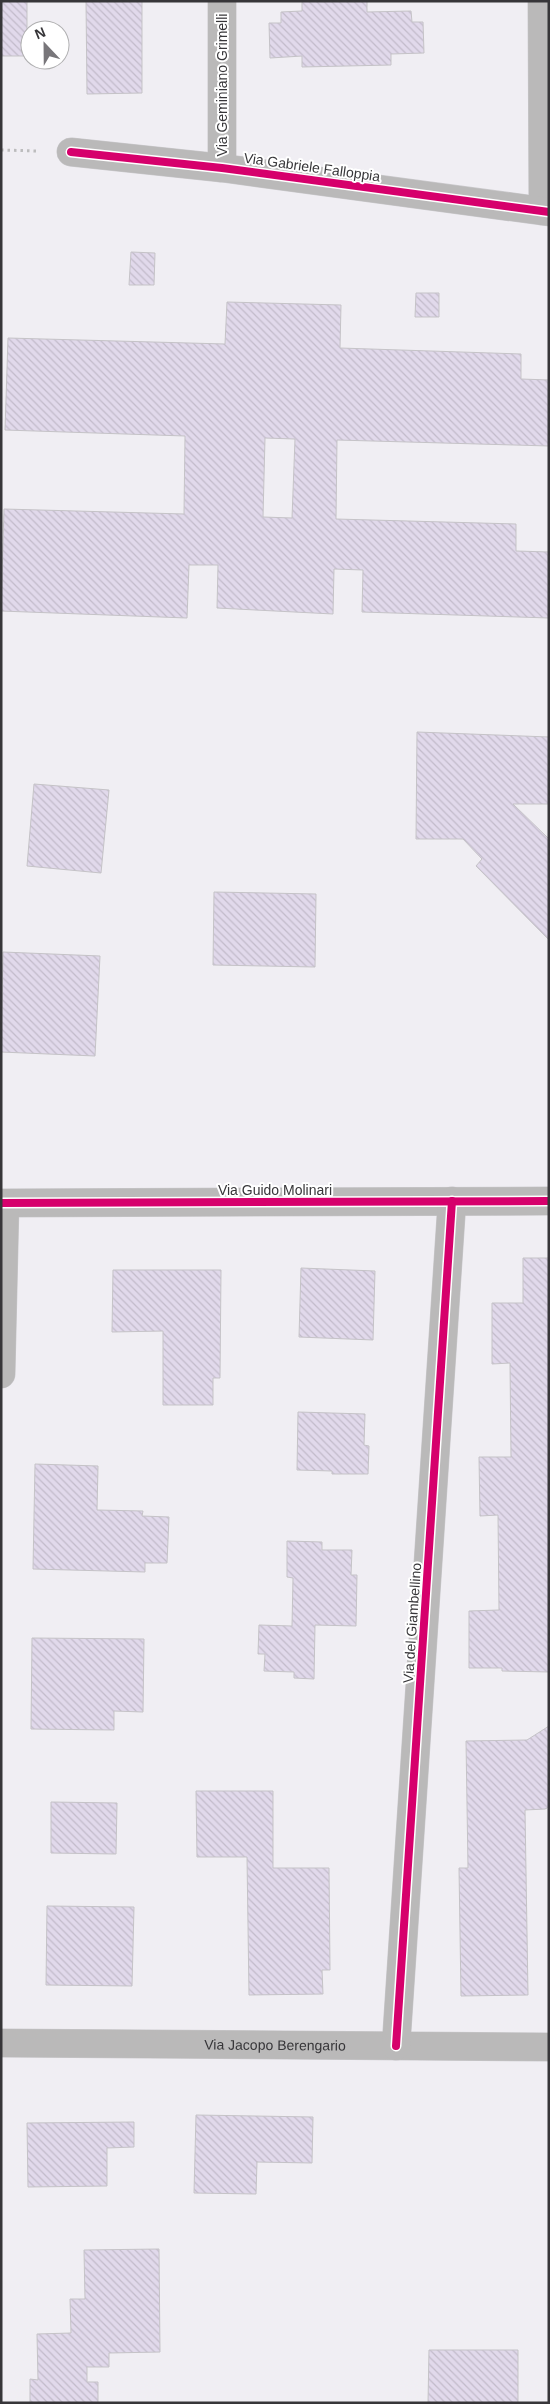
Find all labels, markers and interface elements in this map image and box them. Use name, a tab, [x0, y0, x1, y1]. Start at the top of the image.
street label: Via Geminiano Grimelli	[214, 14, 230, 156]
north arrow	[20, 20, 70, 70]
text: N	[32, 24, 48, 42]
street label: Via Gabriele Falloppia	[243, 150, 381, 185]
street label: Via Guido Molinari	[218, 1182, 332, 1198]
street label: Via del Giambellino	[400, 1562, 424, 1684]
street label: Via Jacopo Berengario	[204, 2036, 346, 2054]

